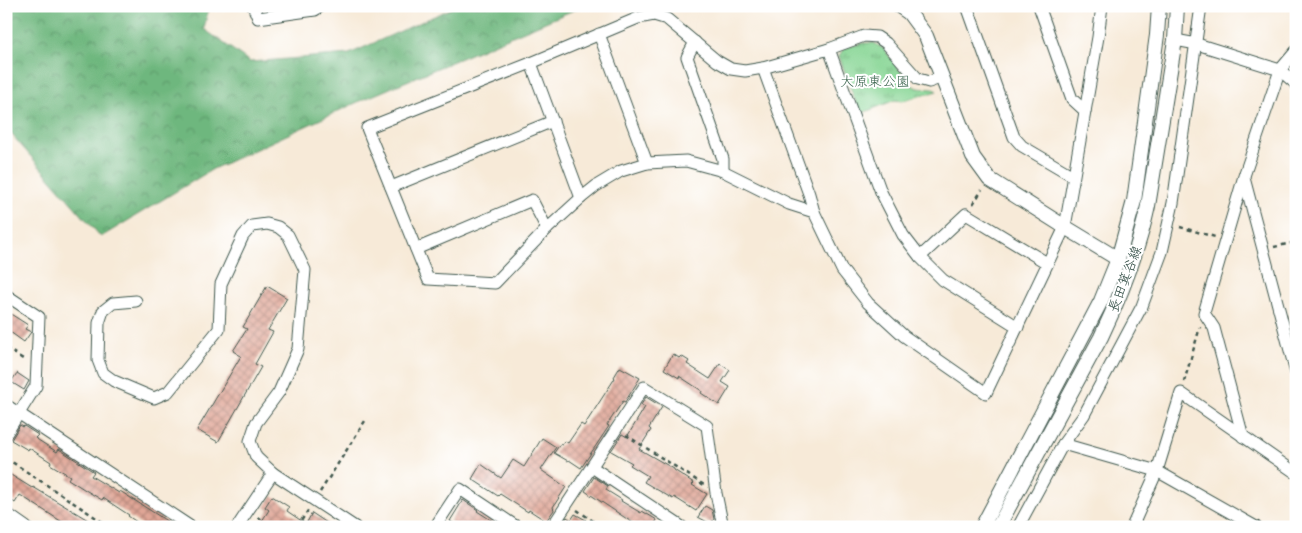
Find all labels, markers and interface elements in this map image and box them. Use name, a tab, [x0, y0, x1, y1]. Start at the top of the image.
park label: 大原東公園	[840, 73, 910, 90]
street label: 長田箕谷線	[1105, 243, 1145, 315]

